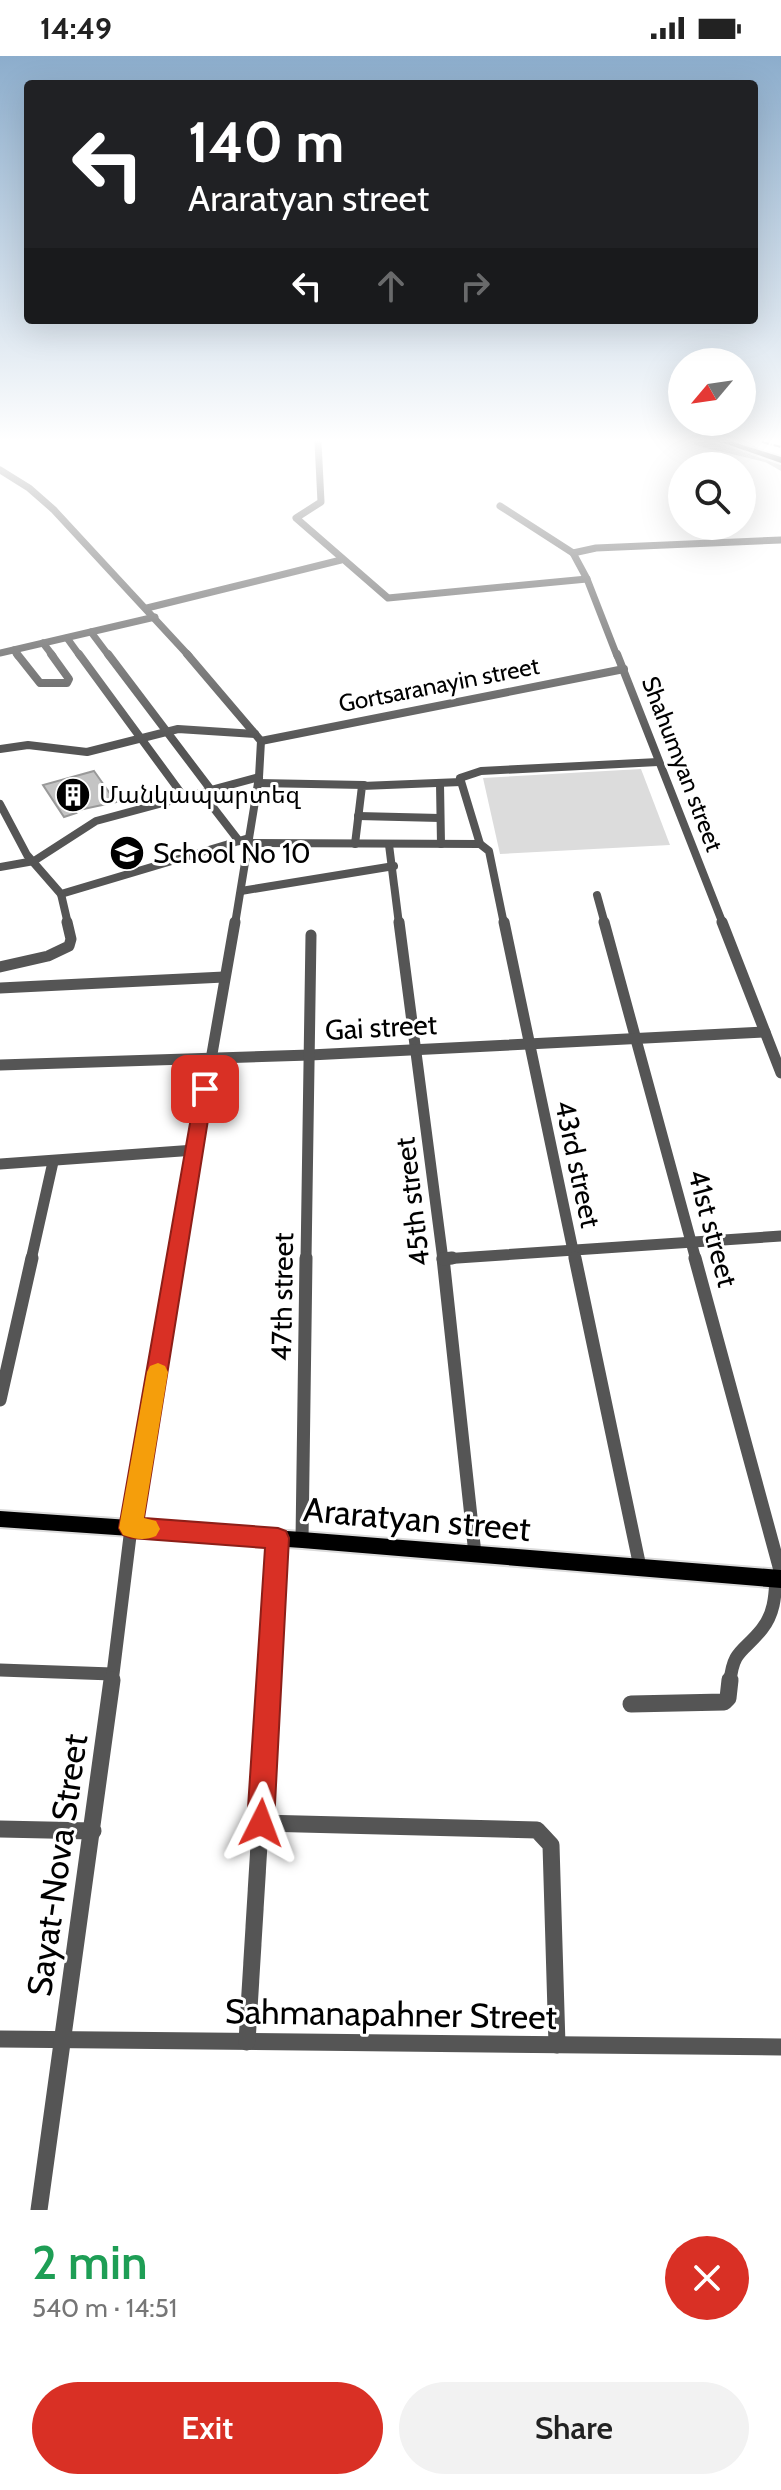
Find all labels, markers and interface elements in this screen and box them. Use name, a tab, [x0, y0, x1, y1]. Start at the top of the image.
text: 14:49	[40, 10, 112, 47]
text: 140 m	[188, 108, 344, 176]
icon: left	[56, 112, 160, 216]
text: Araratyan street	[188, 176, 429, 220]
icon: left	[285, 264, 329, 308]
icon: ahead	[369, 264, 413, 308]
icon: right	[453, 264, 497, 308]
north arrow	[668, 348, 756, 436]
map controls	[668, 348, 756, 540]
button: search	[668, 452, 756, 540]
street label: Gortsaranayin street	[336, 651, 542, 718]
street label: Shahumyan street	[636, 672, 729, 855]
building icon: Մանկապարտեզ	[54, 776, 92, 814]
place label: Մանկապարտեզ	[99, 780, 302, 809]
school or university icon: School No 10	[108, 834, 146, 872]
place label: School No 10	[153, 836, 311, 870]
street label: Gai street	[324, 1007, 438, 1047]
pin	[171, 1055, 239, 1123]
icon: arrive	[183, 1067, 227, 1111]
street label: 43rd street	[548, 1097, 608, 1231]
street label: 45th street	[387, 1135, 437, 1269]
street label: 41st street	[681, 1166, 745, 1290]
street label: 47th street	[264, 1232, 300, 1362]
street label: Araratyan street	[302, 1488, 532, 1550]
street label: Sayat-Nova Street	[18, 1731, 96, 1999]
position arrow	[219, 1781, 303, 1865]
street label: Sahmanapahner Street	[225, 1990, 557, 2038]
text: 2 min	[32, 2233, 148, 2291]
button: close	[665, 2236, 749, 2320]
text: 540 m · 14:51	[32, 2292, 177, 2324]
button: Exit	[32, 2382, 383, 2474]
button: Share	[399, 2382, 749, 2474]

